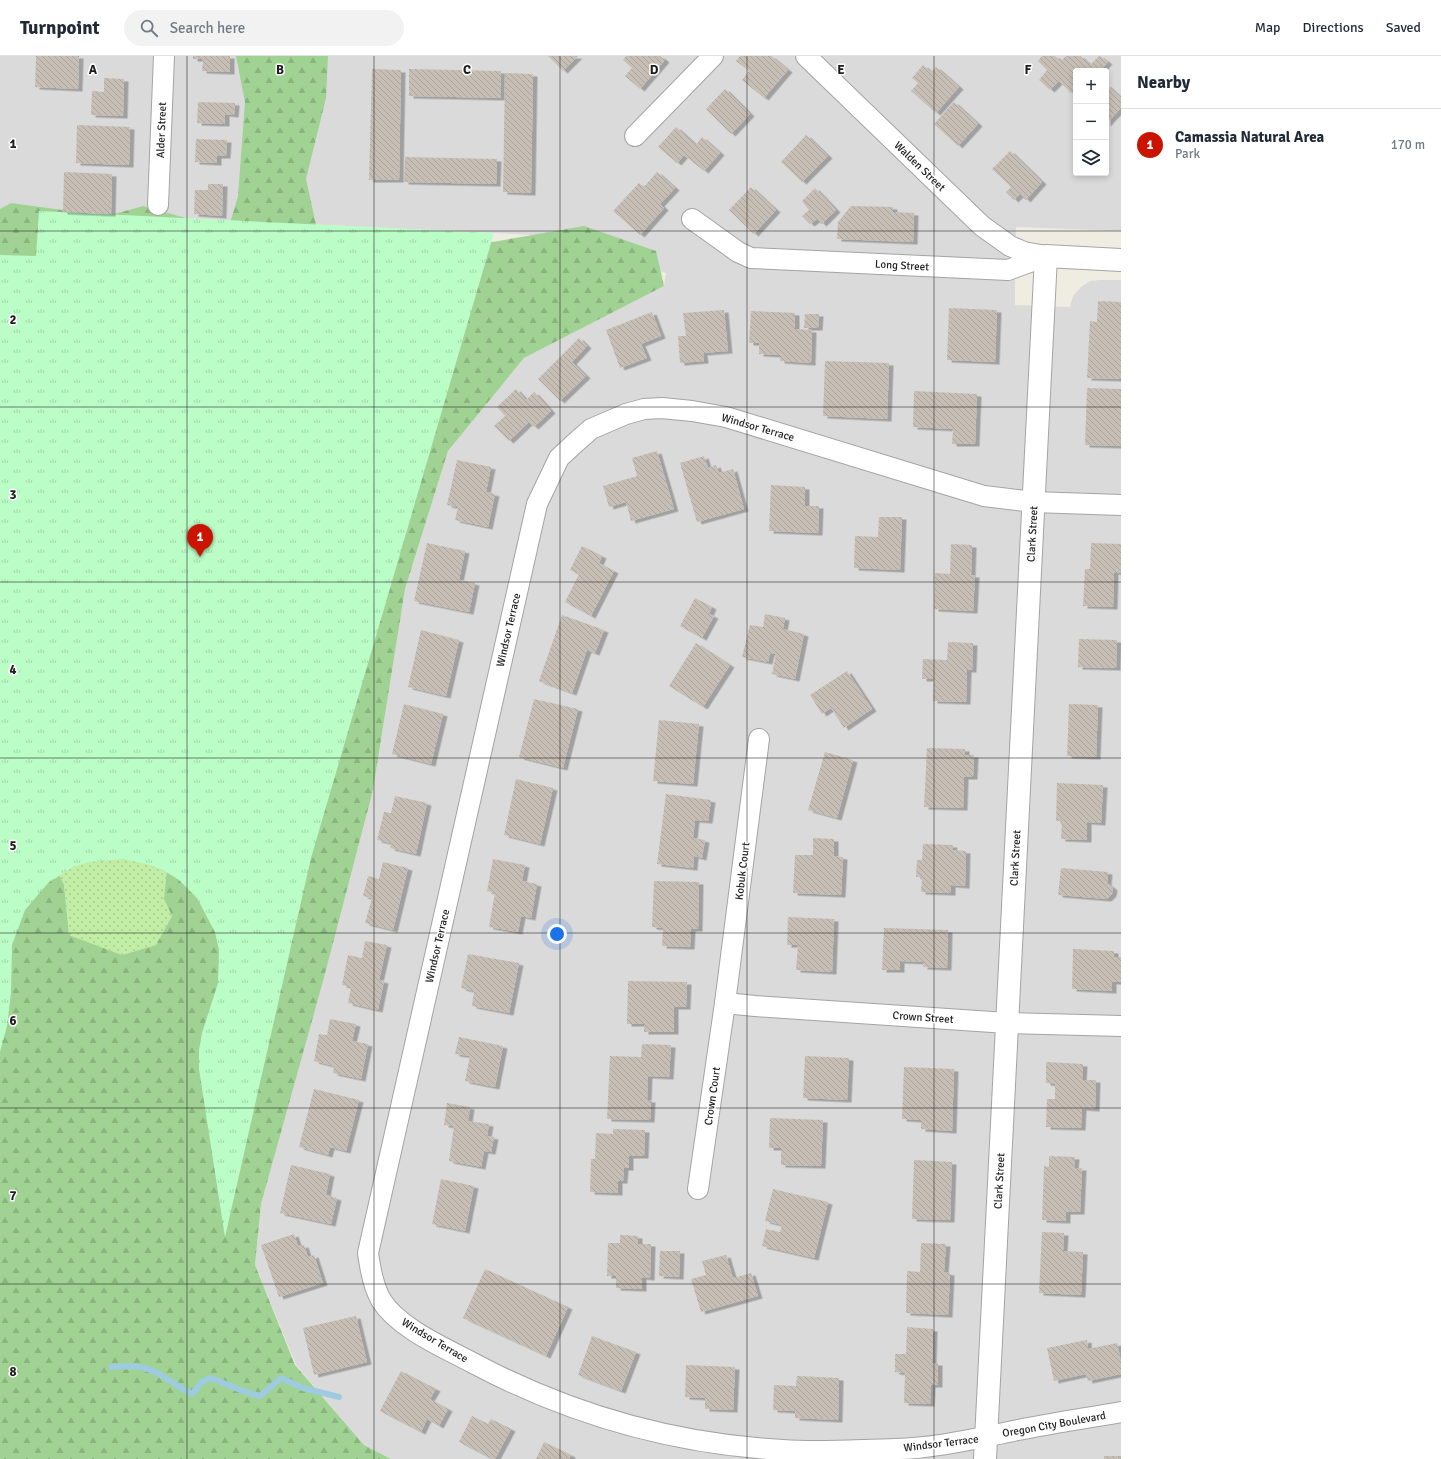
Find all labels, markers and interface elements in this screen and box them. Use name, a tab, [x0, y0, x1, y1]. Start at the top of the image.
search box	[124, 10, 404, 46]
text: Turnpoint	[20, 16, 100, 40]
icon: search	[138, 17, 160, 39]
text: Search here	[170, 19, 245, 37]
text: Map	[1255, 19, 1281, 36]
text: Directions	[1303, 19, 1364, 36]
text: Saved	[1386, 19, 1421, 36]
text: A	[89, 62, 98, 78]
text: B	[276, 62, 284, 78]
text: C	[463, 62, 471, 78]
text: D	[650, 62, 659, 78]
text: E	[837, 62, 845, 78]
text: F	[1025, 62, 1032, 78]
map controls	[1073, 68, 1109, 176]
button: +	[1073, 68, 1109, 104]
text: Nearby	[1137, 72, 1190, 93]
street label: Alder Street	[154, 102, 169, 158]
button: −	[1073, 104, 1109, 140]
text: Camassia Natural Area	[1175, 128, 1324, 146]
text: 1	[9, 136, 17, 152]
text: 1	[1146, 137, 1154, 153]
text: 170 m	[1391, 137, 1425, 153]
street label: Walden Street	[891, 139, 948, 194]
button: layers	[1073, 140, 1109, 176]
text: Park	[1175, 146, 1200, 162]
street label: Long Street	[875, 258, 929, 273]
text: 2	[9, 312, 17, 328]
street label: Windsor Terrace	[720, 411, 796, 444]
text: 3	[9, 487, 17, 503]
street label: Clark Street	[1025, 506, 1040, 562]
pin: 1	[187, 524, 213, 557]
street label: Windsor Terrace	[494, 592, 523, 668]
text: 4	[9, 662, 17, 678]
street label: Clark Street	[1008, 830, 1023, 886]
text: 5	[9, 838, 17, 854]
street label: Kobuk Court	[732, 841, 753, 901]
street label: Windsor Terrace	[423, 908, 452, 984]
your location	[547, 924, 567, 944]
street label: Crown Street	[892, 1009, 954, 1026]
text: 6	[9, 1013, 17, 1029]
street label: Crown Court	[702, 1066, 723, 1126]
street label: Clark Street	[992, 1153, 1007, 1209]
text: 7	[9, 1188, 17, 1204]
street label: Windsor Terrace	[399, 1315, 470, 1365]
text: 8	[9, 1364, 17, 1380]
street label: Oregon City Boulevard	[1001, 1409, 1107, 1440]
street label: Windsor Terrace	[903, 1432, 979, 1455]

